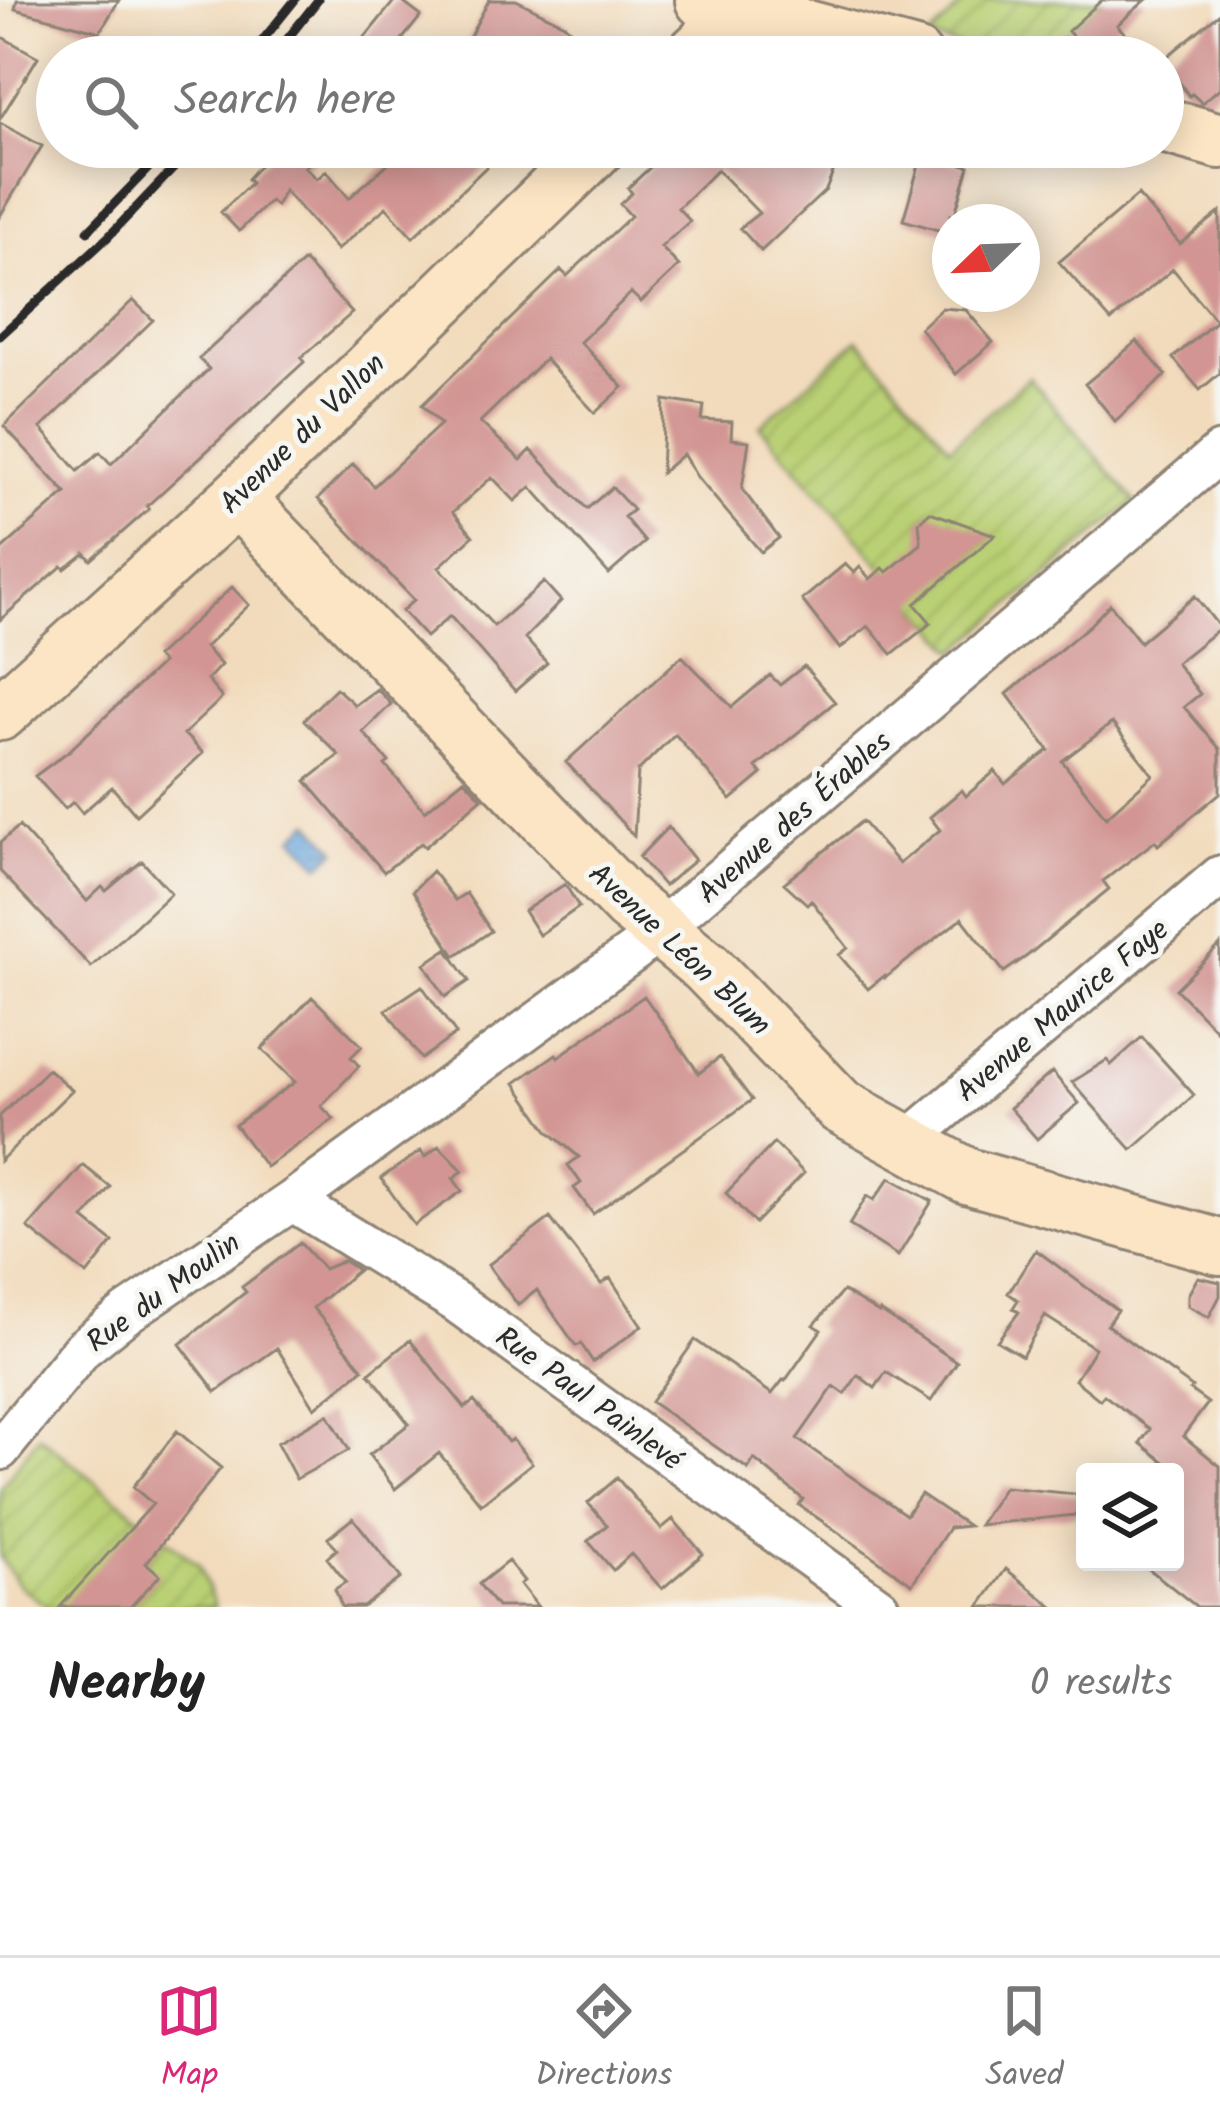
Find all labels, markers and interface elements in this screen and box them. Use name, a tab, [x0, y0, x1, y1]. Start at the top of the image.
search box	[36, 36, 1184, 168]
text: Search here	[174, 66, 396, 138]
icon: search	[78, 69, 144, 135]
north arrow	[932, 204, 1040, 312]
street label: Avenue du Vallon	[209, 342, 398, 527]
street label: Avenue des Érables	[687, 720, 904, 917]
street label: Avenue Léon Blum	[576, 852, 781, 1049]
street label: Avenue Maurice Faye	[946, 908, 1181, 1115]
street label: Rue du Moulin	[77, 1221, 252, 1366]
street label: Rue Paul Painlevé	[484, 1315, 693, 1485]
map controls	[1076, 1463, 1184, 1571]
button: layers	[1076, 1463, 1184, 1571]
text: Nearby	[48, 1645, 205, 1726]
text: 0 results	[1030, 1654, 1172, 1716]
tab: Map	[156, 1978, 222, 2103]
tab: Directions	[535, 1978, 672, 2103]
tab: Saved	[985, 1978, 1064, 2103]

